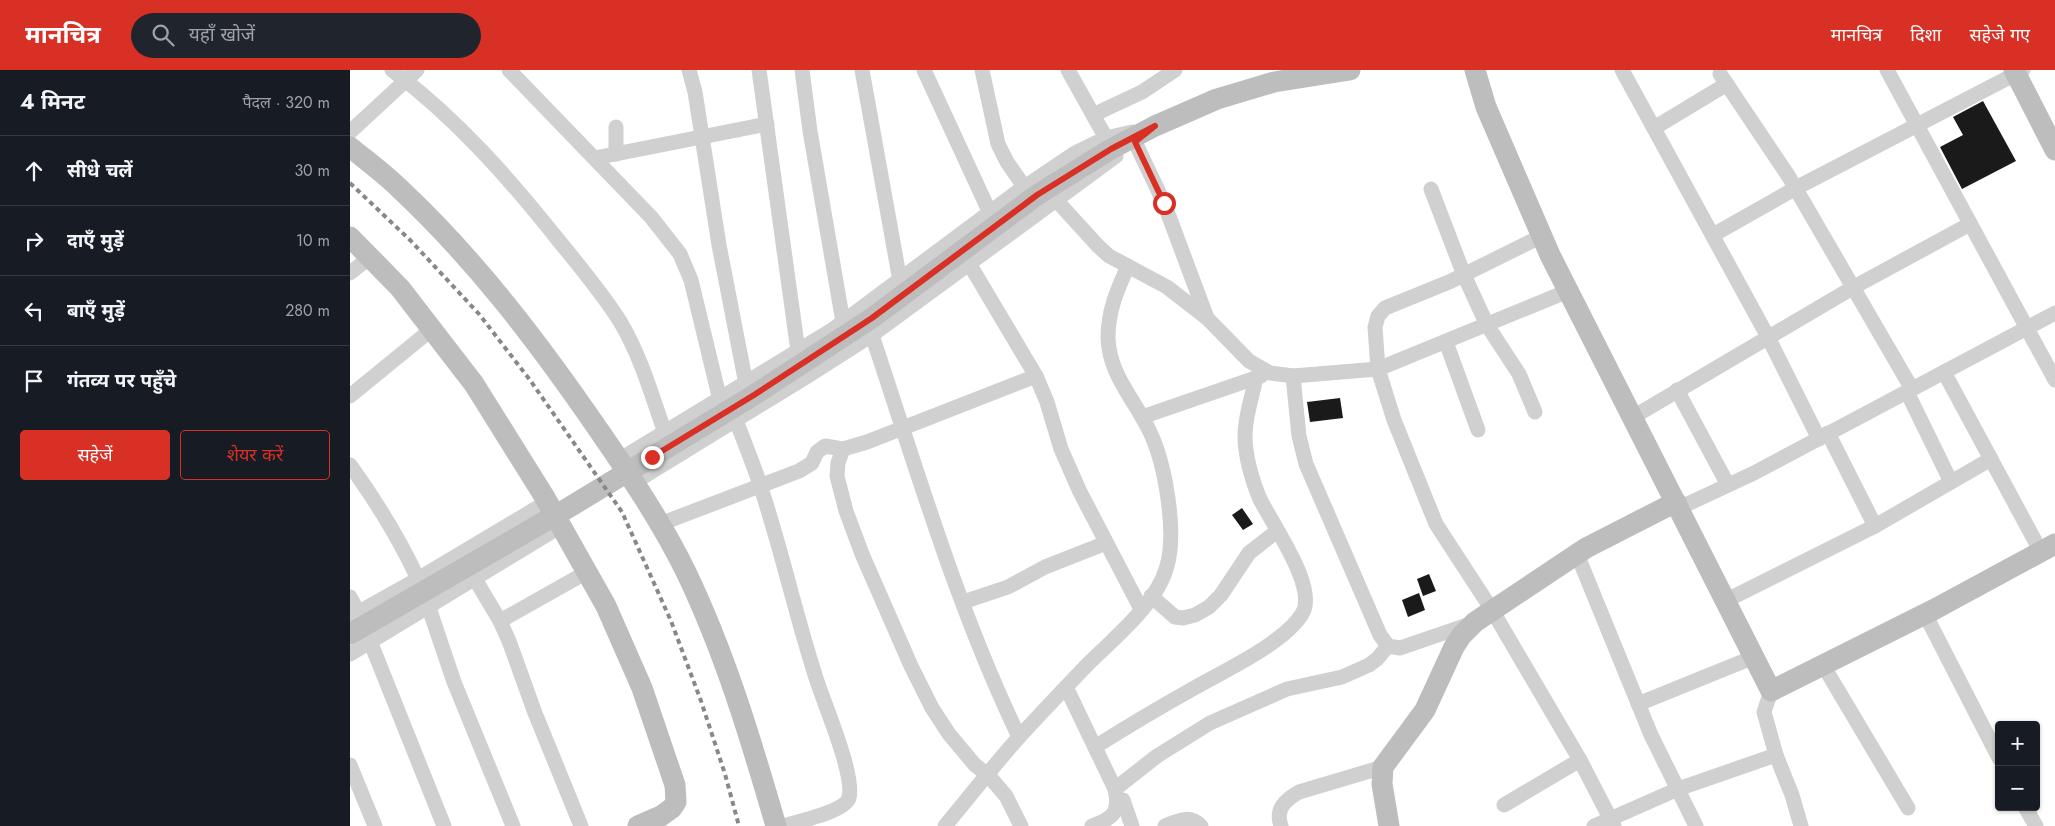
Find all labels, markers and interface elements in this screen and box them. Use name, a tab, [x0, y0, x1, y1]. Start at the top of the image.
search box	[131, 13, 481, 58]
text: मानचित्र	[25, 17, 101, 52]
icon: search	[149, 21, 177, 49]
text: यहाँ खोजें	[189, 21, 255, 48]
text: मानचित्र	[1831, 22, 1882, 48]
text: दिशा	[1910, 22, 1941, 48]
text: सहेजे गए	[1969, 22, 2030, 48]
text: 4 मिनट	[20, 87, 85, 117]
text: पैदल · 320 m	[242, 91, 330, 114]
icon: ahead	[20, 157, 48, 185]
text: सीधे चलें	[67, 157, 133, 184]
text: 30 m	[294, 159, 330, 182]
route start	[1153, 192, 1176, 215]
icon: right	[20, 227, 48, 255]
text: दाएँ मुड़ें	[67, 227, 124, 254]
text: 10 m	[296, 229, 330, 252]
icon: left	[20, 297, 48, 325]
text: बाएँ मुड़ें	[67, 297, 125, 324]
text: 280 m	[285, 299, 330, 322]
icon: arrive	[20, 367, 48, 395]
text: गंतव्य पर पहुँचे	[67, 367, 176, 394]
button: सहेजें	[20, 430, 170, 480]
button: शेयर करें	[180, 430, 330, 480]
route end	[641, 446, 664, 469]
map controls	[1995, 721, 2040, 811]
button: +	[1995, 721, 2040, 766]
button: −	[1995, 766, 2040, 811]

